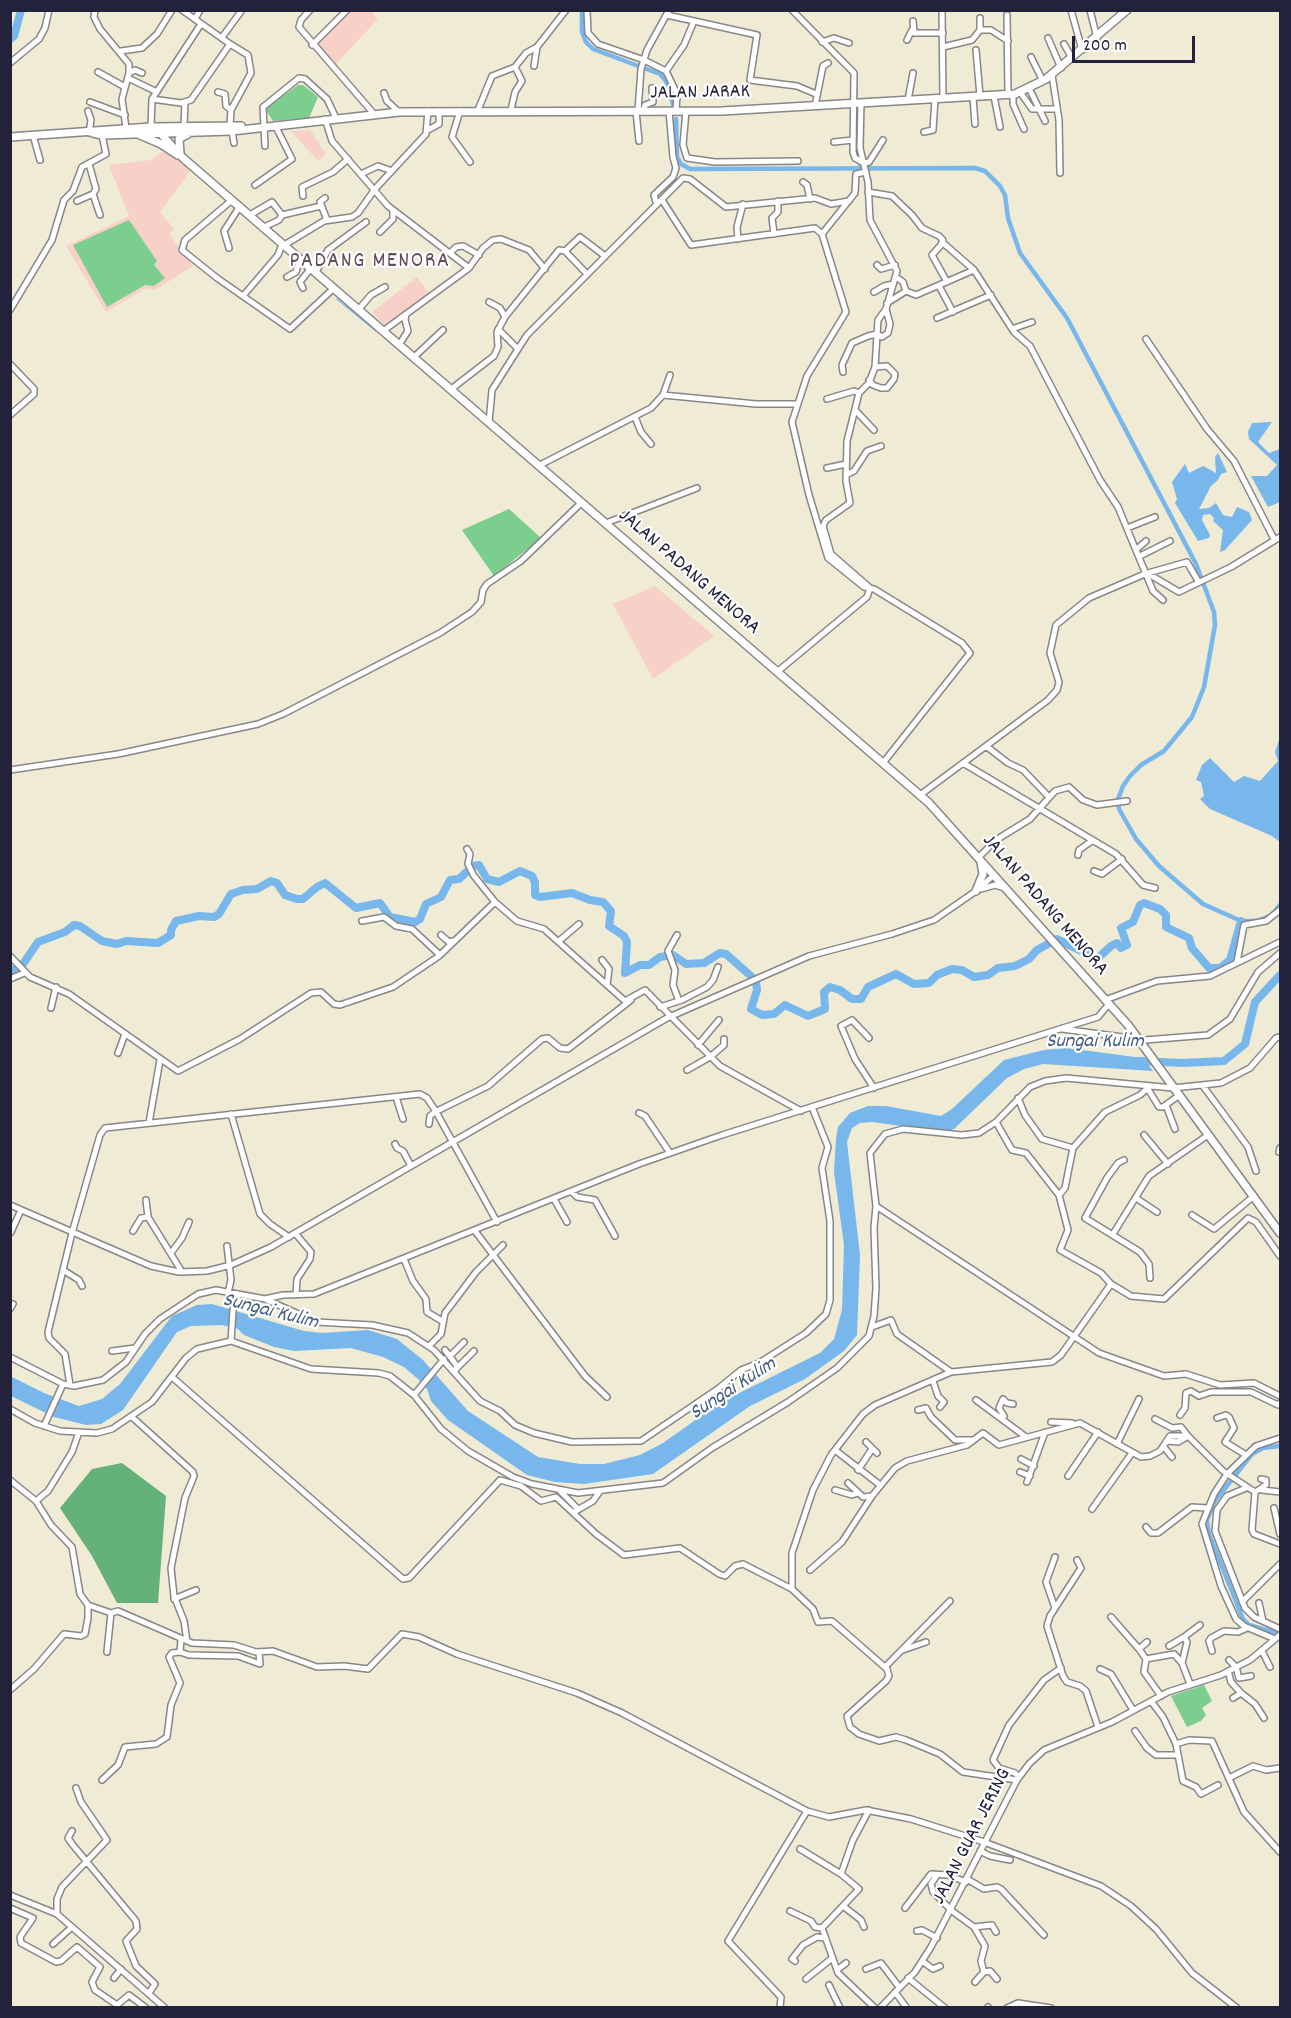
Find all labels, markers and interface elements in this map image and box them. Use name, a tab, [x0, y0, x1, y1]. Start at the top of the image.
scale bar	[1075, 24, 1198, 62]
text: 200 m	[1083, 34, 1127, 59]
street label: JALAN JARAK	[650, 81, 750, 107]
district label: PADANG MENORA	[290, 250, 450, 276]
street label: JALAN PADANG MENORA	[612, 505, 764, 641]
street label: JALAN PADANG MENORA	[976, 830, 1112, 982]
water label: Sungai Kulim	[1046, 1030, 1144, 1056]
water label: Sungai Kulim	[220, 1289, 320, 1337]
water label: Sungai Kulim	[686, 1353, 782, 1427]
street label: JALAN GUAR JERING	[928, 1765, 1018, 1909]

